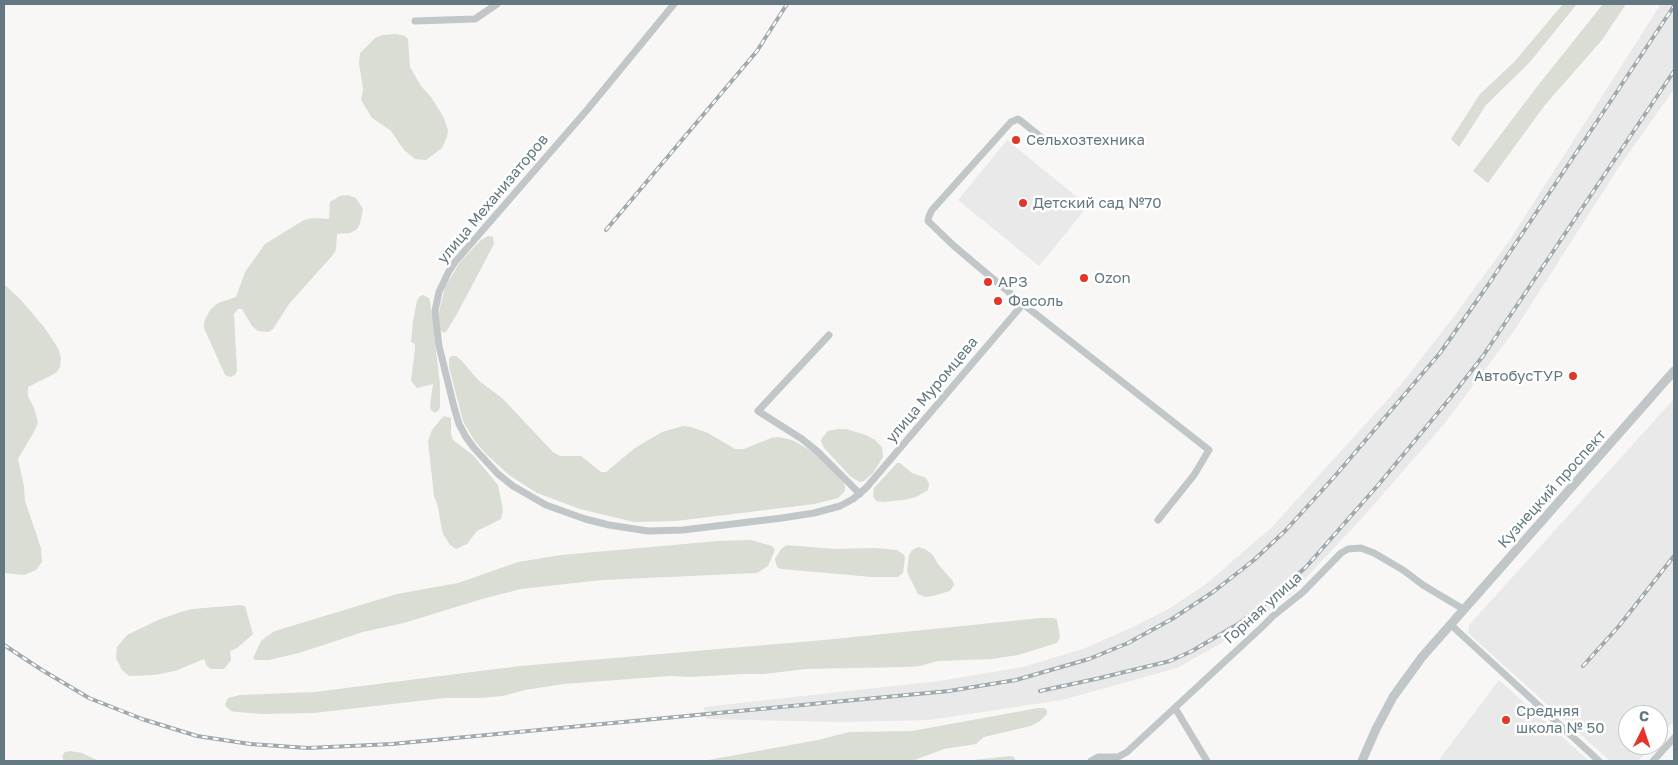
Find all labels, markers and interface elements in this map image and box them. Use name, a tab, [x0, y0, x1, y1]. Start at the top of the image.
street label: улица Механизаторов	[434, 131, 552, 267]
place label: Сельхозтехника	[1026, 131, 1145, 149]
marker: Сельхозтехника	[1010, 134, 1022, 146]
place label: Детский сад №70	[1033, 194, 1162, 212]
marker: Детский сад №70	[1017, 197, 1029, 209]
place label: Ozon	[1094, 269, 1131, 287]
marker: Ozon	[1078, 272, 1090, 284]
place label: АРЗ	[998, 273, 1027, 291]
marker: АРЗ	[982, 276, 994, 288]
place label: Фасоль	[1008, 292, 1063, 310]
marker: Фасоль	[992, 295, 1004, 307]
street label: улица Муромцева	[882, 333, 982, 447]
place label: АвтобусТУР	[1474, 367, 1563, 385]
marker: АвтобусТУР	[1567, 370, 1579, 382]
street label: Кузнецкий проспект	[1494, 426, 1610, 552]
street label: Горная улица	[1220, 568, 1306, 648]
place label: Средняя школа № 50	[1516, 702, 1604, 737]
north arrow	[1618, 705, 1668, 755]
text: С	[1638, 707, 1650, 724]
marker: Средняя школа № 50	[1500, 714, 1512, 726]

